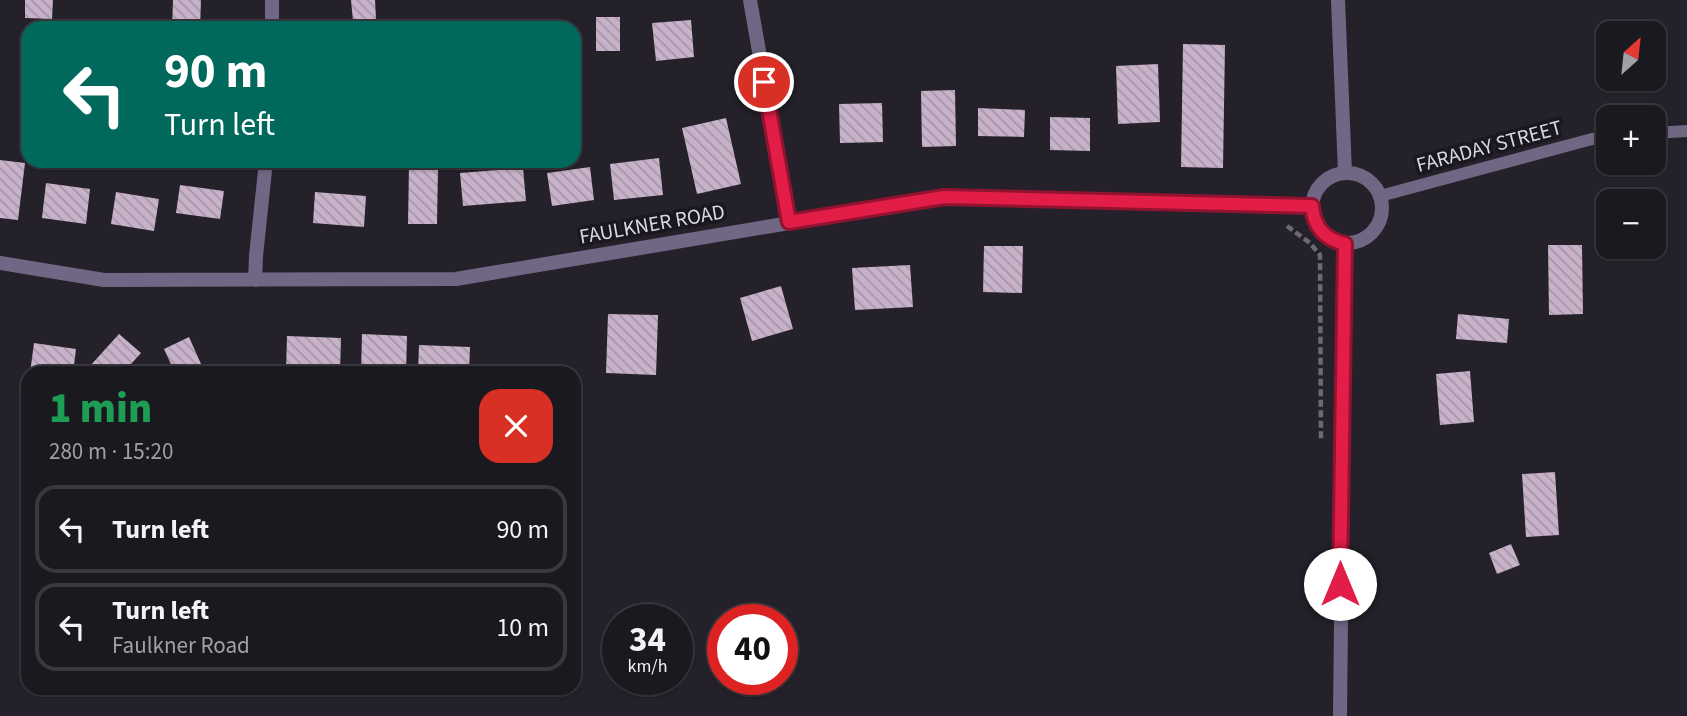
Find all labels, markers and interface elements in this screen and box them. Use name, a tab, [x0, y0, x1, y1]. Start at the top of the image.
north arrow	[1596, 21, 1666, 91]
map controls	[1596, 21, 1666, 259]
text: 90 m	[164, 37, 268, 107]
icon: left	[49, 49, 140, 140]
pin	[734, 52, 794, 112]
icon: arrive	[745, 63, 783, 101]
text: Turn left	[164, 102, 275, 148]
button: +	[1596, 105, 1666, 175]
street label: FARADAY STREET	[1413, 112, 1565, 180]
button: −	[1596, 189, 1666, 259]
street label: FAULKNER ROAD	[577, 196, 727, 252]
text: 1 min	[49, 379, 152, 439]
button: close	[479, 389, 553, 463]
text: 280 m · 15:20	[49, 435, 173, 468]
icon: left	[53, 510, 91, 548]
text: Turn left	[112, 511, 209, 548]
text: 90 m	[496, 511, 549, 548]
position arrow	[1303, 547, 1377, 621]
text: Turn left	[112, 592, 209, 629]
speed limit sign: 40	[707, 604, 798, 695]
icon: left	[53, 608, 91, 646]
text: 10 m	[496, 609, 549, 646]
text: 34	[629, 615, 666, 665]
text: Faulkner Road	[112, 629, 250, 662]
text: km/h	[628, 654, 667, 679]

